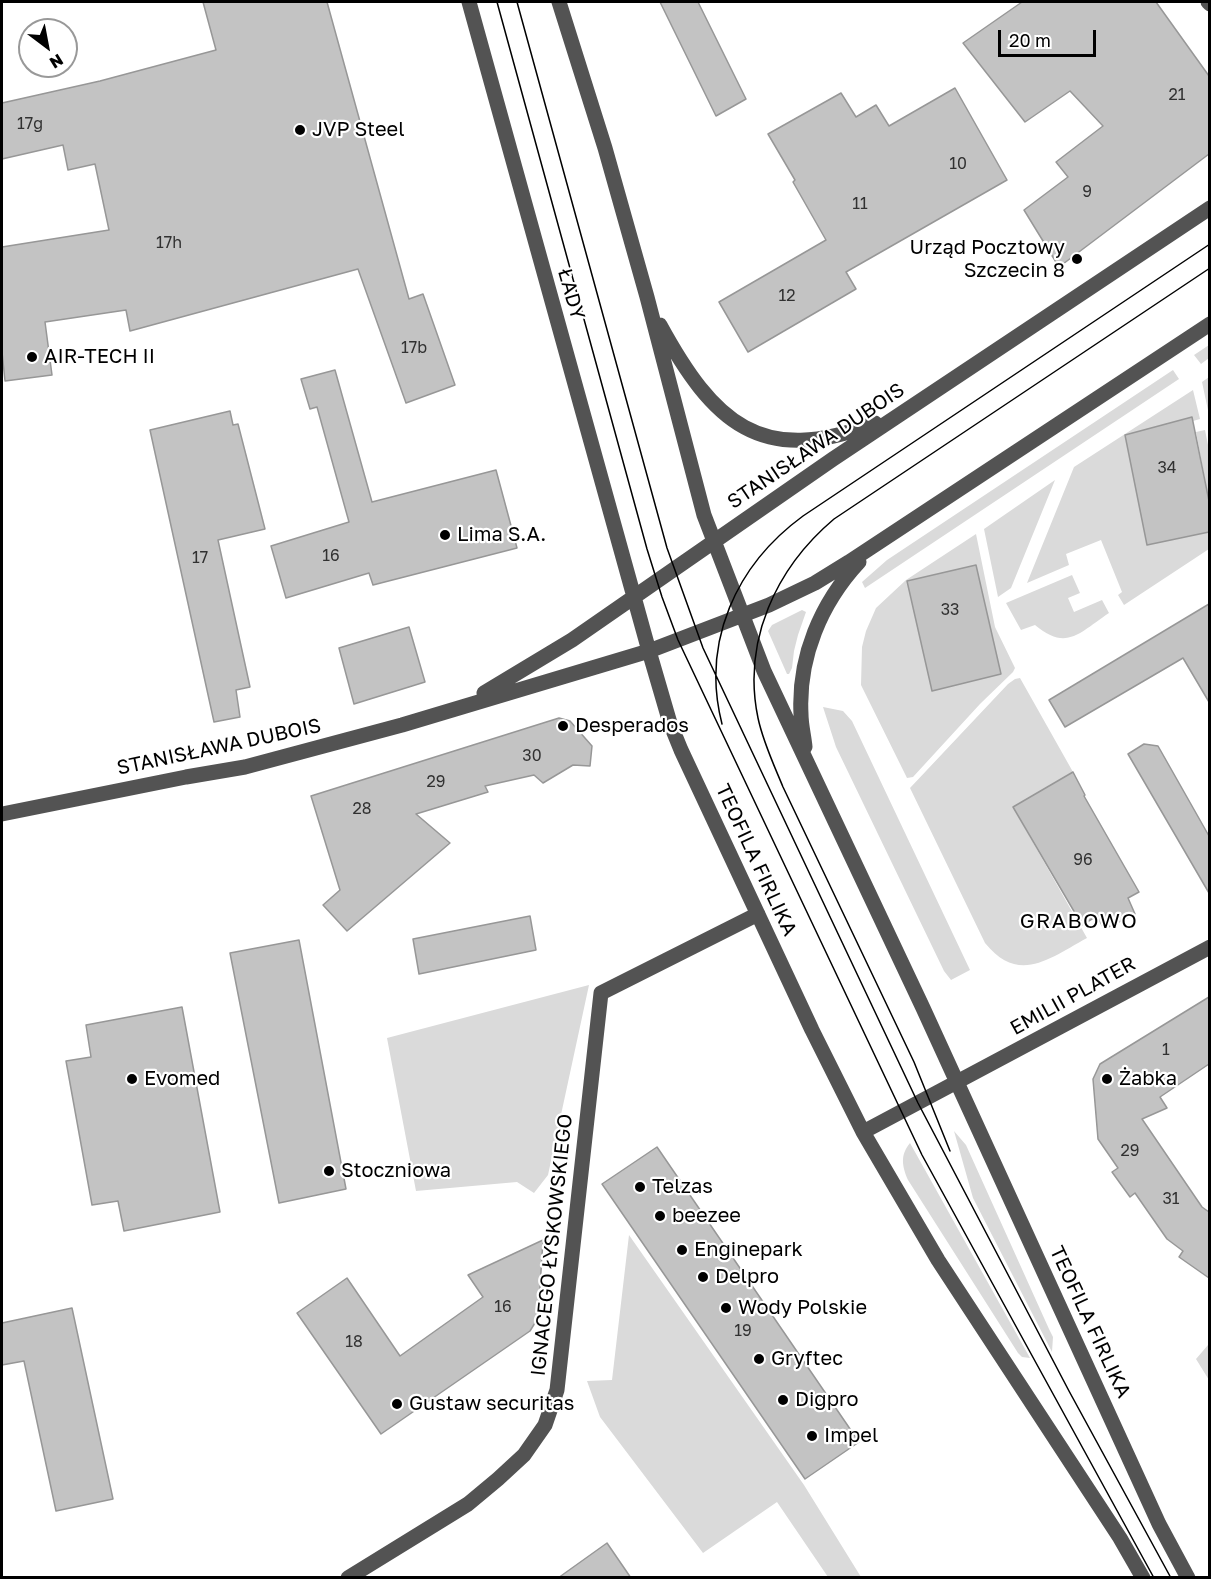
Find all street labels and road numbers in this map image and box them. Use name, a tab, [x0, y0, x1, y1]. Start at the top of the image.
street label: ŁADY	[552, 266, 590, 322]
street label: STANISŁAWA DUBOIS	[723, 378, 909, 514]
street label: STANISŁAWA DUBOIS	[115, 714, 323, 780]
street label: TEOFILA FIRLIKA	[710, 780, 802, 940]
street label: EMILII PLATER	[1006, 952, 1140, 1040]
street label: IGNACEGO ŁYSKOWSKIEGO	[526, 1113, 578, 1377]
street label: TEOFILA FIRLIKA	[1044, 1242, 1136, 1402]

